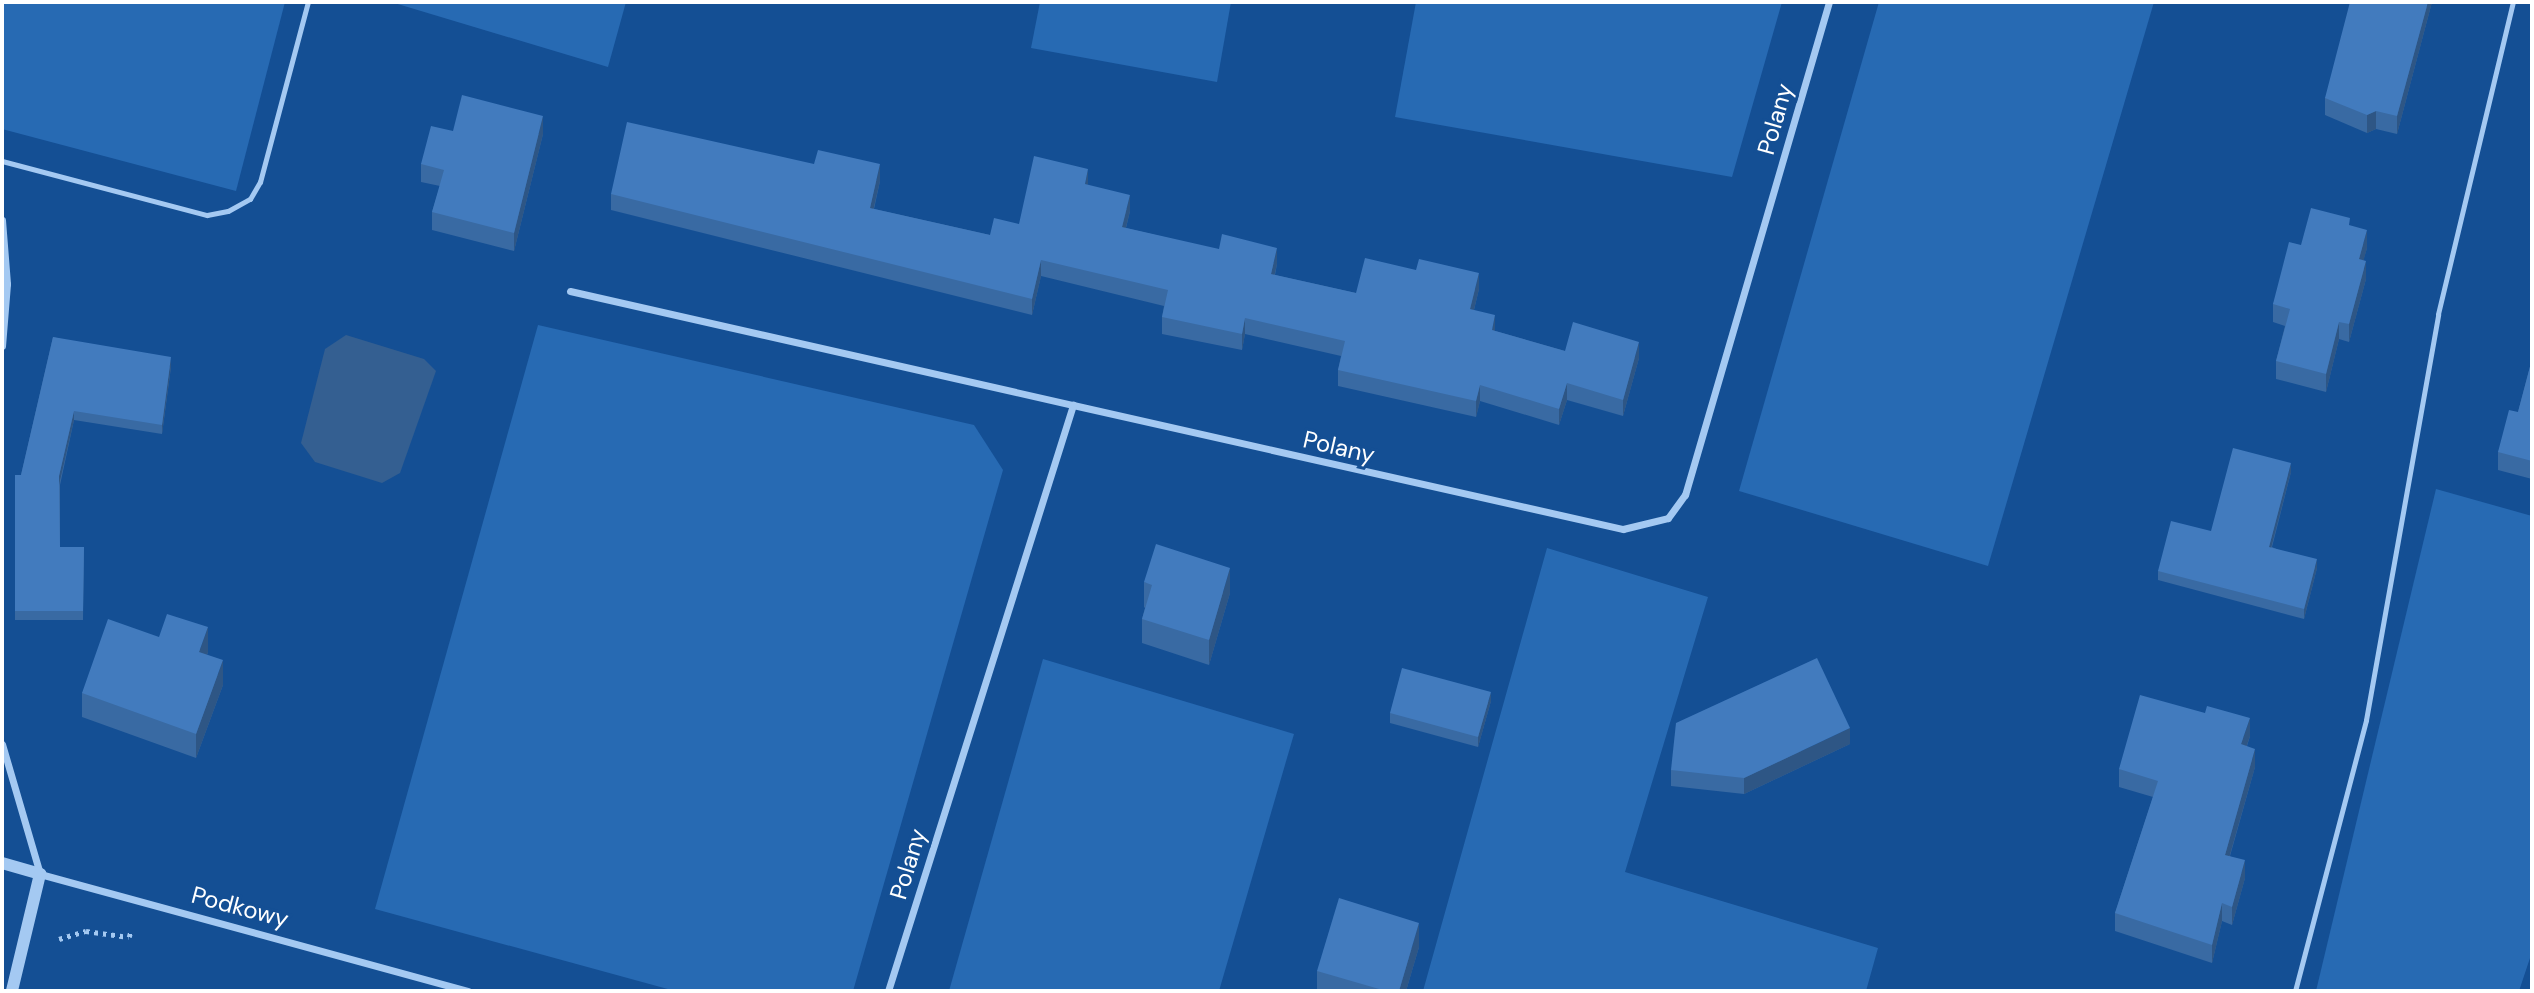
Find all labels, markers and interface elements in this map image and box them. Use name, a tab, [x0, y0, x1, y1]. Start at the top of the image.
street label: Polany	[1751, 80, 1799, 158]
street label: Polany	[1300, 425, 1378, 469]
street label: Polany	[884, 825, 932, 903]
street label: Podkowy	[188, 880, 292, 934]

